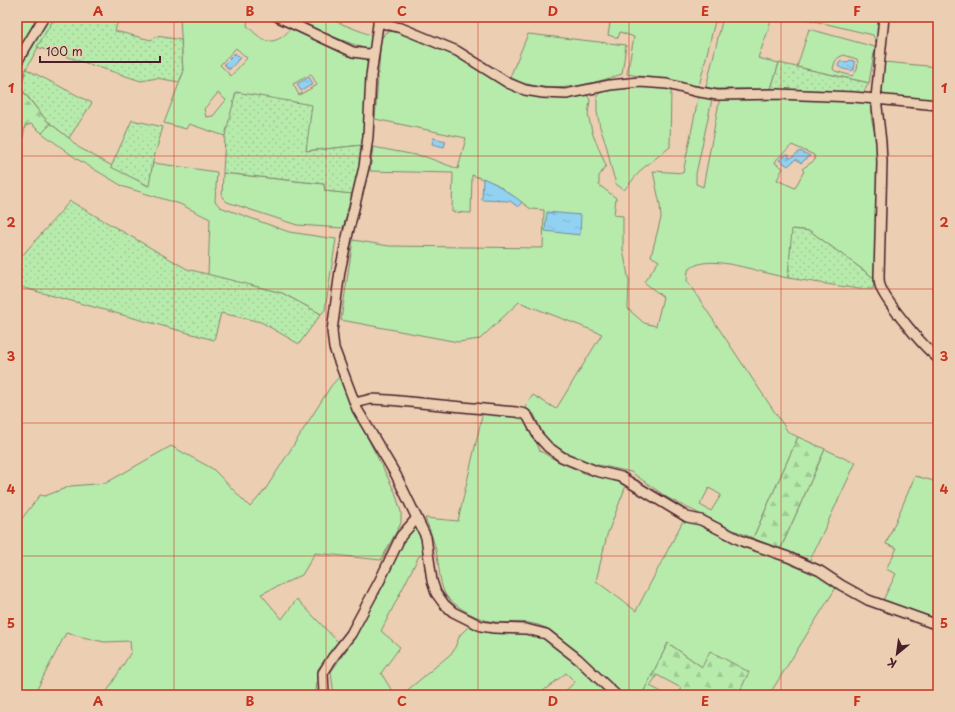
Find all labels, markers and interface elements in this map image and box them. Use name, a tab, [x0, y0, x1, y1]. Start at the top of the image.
text: A	[93, 1, 103, 20]
text: B	[246, 1, 255, 20]
text: C	[397, 1, 407, 20]
text: D	[548, 1, 558, 20]
text: E	[701, 1, 709, 20]
text: F	[853, 1, 861, 20]
scale bar	[40, 38, 160, 64]
text: 100 m	[46, 42, 83, 60]
text: 1	[8, 78, 14, 97]
text: 1	[941, 78, 947, 97]
text: 2	[6, 212, 16, 231]
text: 2	[939, 212, 949, 231]
text: 3	[7, 346, 16, 365]
text: 3	[940, 346, 949, 365]
text: 4	[7, 479, 16, 498]
text: 4	[940, 479, 949, 498]
text: 5	[7, 613, 15, 632]
text: 5	[940, 613, 948, 632]
north arrow	[877, 634, 917, 674]
text: K	[884, 654, 900, 673]
text: A	[93, 691, 103, 710]
text: B	[246, 691, 255, 710]
text: C	[397, 691, 407, 710]
text: D	[548, 691, 558, 710]
text: E	[701, 691, 709, 710]
text: F	[853, 691, 861, 710]

